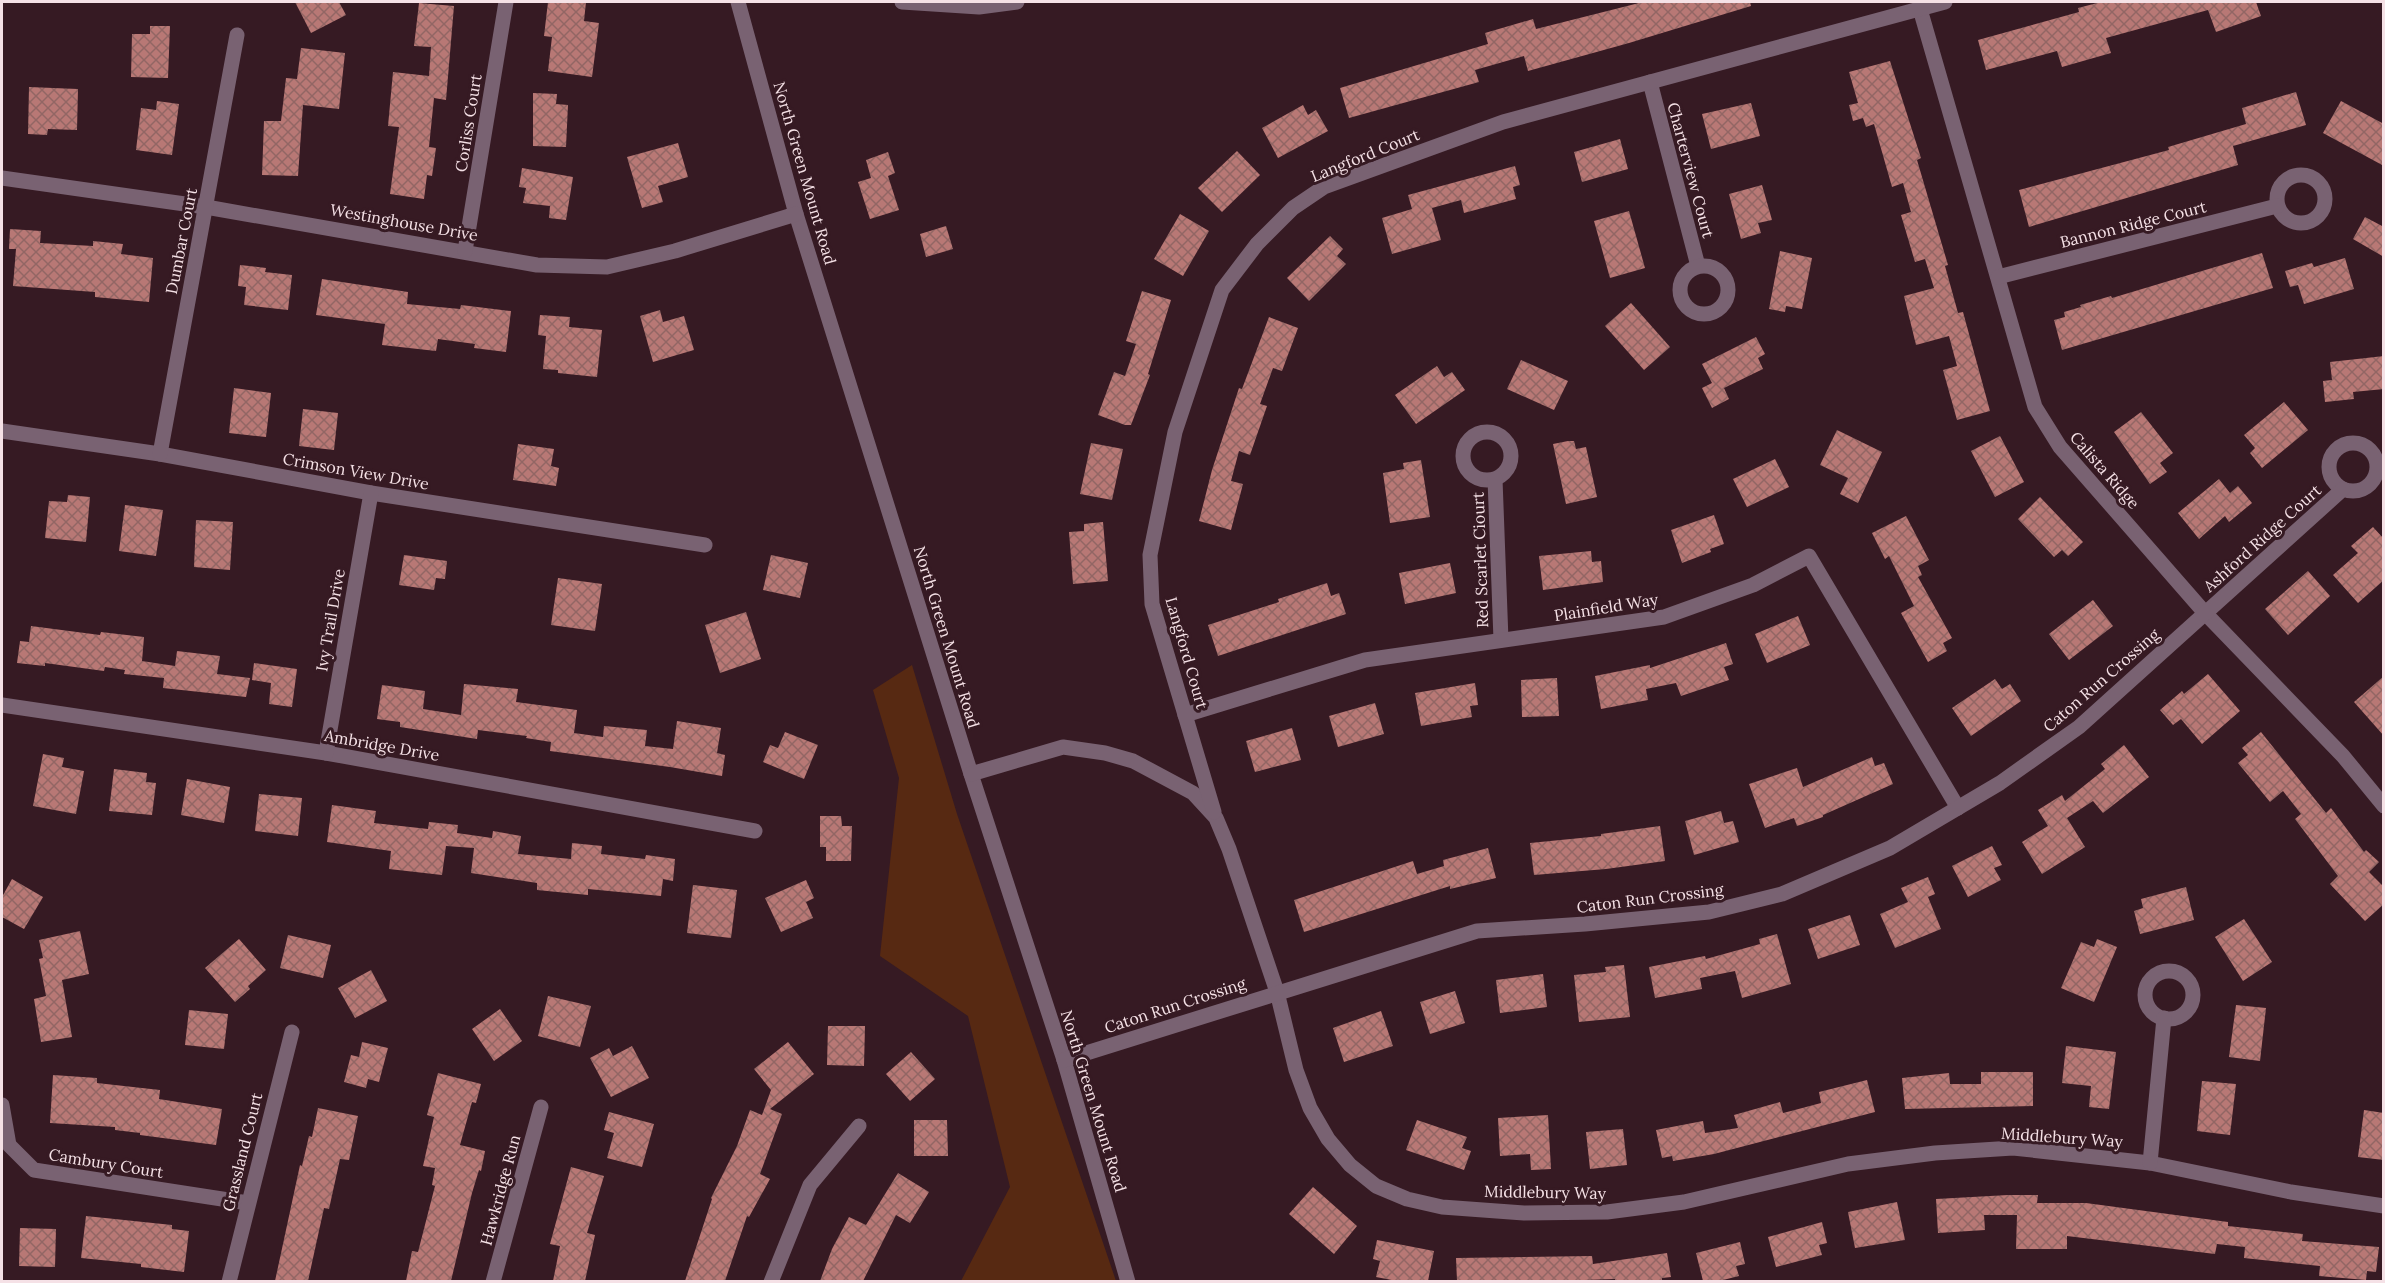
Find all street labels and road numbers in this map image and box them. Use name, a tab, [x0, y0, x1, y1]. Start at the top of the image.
street label: Corliss Court	[450, 72, 486, 173]
street label: North Green Mount Road	[769, 79, 841, 267]
street label: Charterview Court	[1663, 100, 1719, 241]
street label: Langford Court	[1308, 124, 1423, 186]
street label: Dumbar Court	[161, 185, 201, 296]
street label: Bannon Ridge Court	[2058, 196, 2209, 252]
street label: Westinghouse Drive	[328, 199, 480, 245]
street label: Calista Ridge	[2066, 427, 2144, 513]
street label: Crimson View Drive	[281, 448, 431, 494]
street label: Ashford Ridge Court	[2198, 479, 2326, 597]
street label: Red Scarlet Ciourt	[1468, 491, 1492, 628]
street label: North Green Mount Road	[910, 544, 984, 731]
street label: Ivy Trail Drive	[311, 567, 349, 673]
street label: Plainfield Way	[1553, 589, 1660, 625]
street label: Langford Court	[1161, 595, 1213, 712]
street label: Caton Run Crossing	[2039, 623, 2164, 736]
street label: Ambridge Drive	[322, 725, 441, 765]
street label: Caton Run Crossing	[1576, 879, 1726, 917]
street label: Caton Run Crossing	[1102, 972, 1249, 1037]
street label: North Green Mount Road	[1057, 1008, 1131, 1195]
street label: Grassland Court	[218, 1090, 267, 1213]
street label: Middlebury Way	[2000, 1123, 2124, 1151]
street label: Hawkridge Run	[476, 1132, 524, 1248]
street label: Cambury Court	[47, 1144, 166, 1182]
street label: Middlebury Way	[1484, 1181, 1607, 1203]

